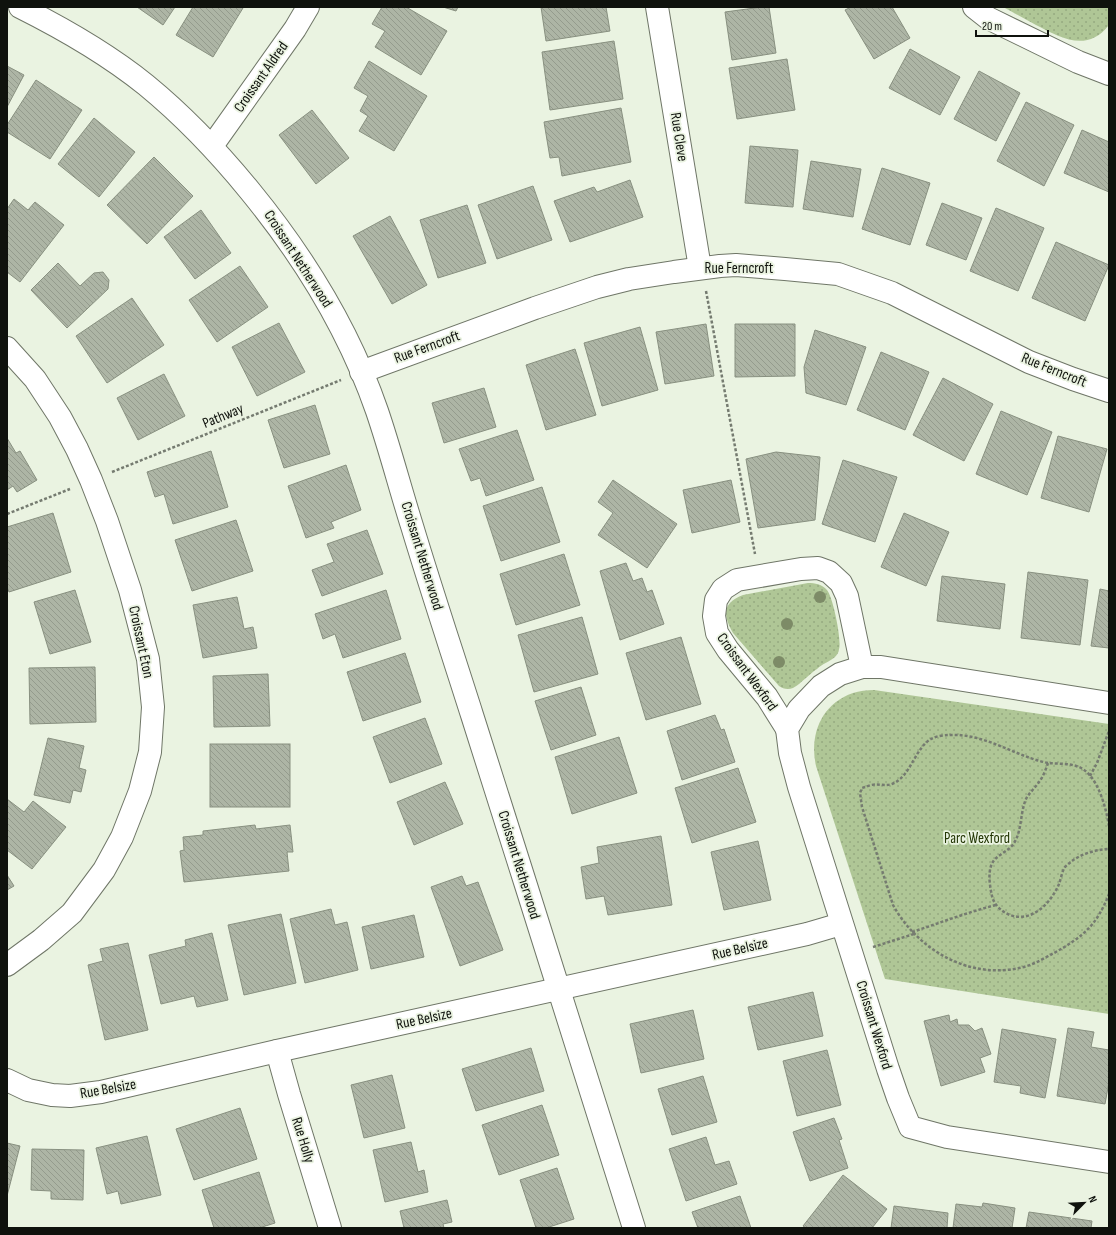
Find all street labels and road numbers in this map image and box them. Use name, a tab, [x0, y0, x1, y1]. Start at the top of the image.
street label: Croissant Aldred	[230, 38, 292, 116]
street label: Rue Cleve	[666, 111, 692, 163]
street label: Croissant Netherwood	[259, 207, 337, 311]
street label: Rue Ferncroft	[705, 259, 774, 278]
street label: Rue Ferncroft	[391, 326, 463, 368]
street label: Rue Ferncroft	[1019, 348, 1090, 392]
street label: Pathway	[200, 399, 246, 433]
street label: Croissant Netherwood	[396, 499, 448, 613]
street label: Croissant Eton	[124, 604, 158, 680]
street label: Croissant Wexford	[712, 629, 782, 715]
street label: Croissant Netherwood	[493, 808, 545, 922]
street label: Rue Belsize	[710, 933, 770, 965]
street label: Croissant Wexford	[852, 978, 896, 1072]
street label: Rue Belsize	[394, 1004, 454, 1034]
street label: Rue Belsize	[79, 1075, 137, 1103]
street label: Rue Holly	[287, 1115, 319, 1165]

